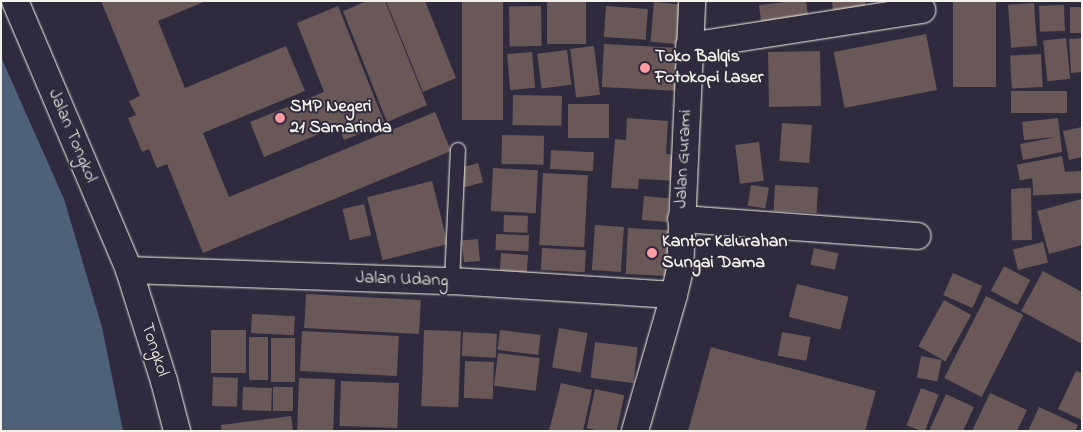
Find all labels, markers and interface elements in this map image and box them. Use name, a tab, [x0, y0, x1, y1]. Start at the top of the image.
place label: Toko Balqis Fotokopi Laser	[655, 47, 763, 90]
marker: Toko Balqis Fotokopi Laser	[639, 62, 651, 74]
street label: Jalan Tongkol	[43, 86, 101, 186]
place label: SMP Negeri 21 Samarinda	[290, 97, 392, 140]
street label: Jalan Gurami	[671, 109, 697, 209]
marker: SMP Negeri 21 Samarinda	[274, 112, 286, 124]
place label: Kantor Kelurahan Sungai Dama	[662, 232, 787, 274]
marker: Kantor Kelurahan Sungai Dama	[646, 247, 658, 259]
street label: Jalan Udang	[355, 268, 449, 292]
street label: Tongkol	[135, 321, 173, 379]

